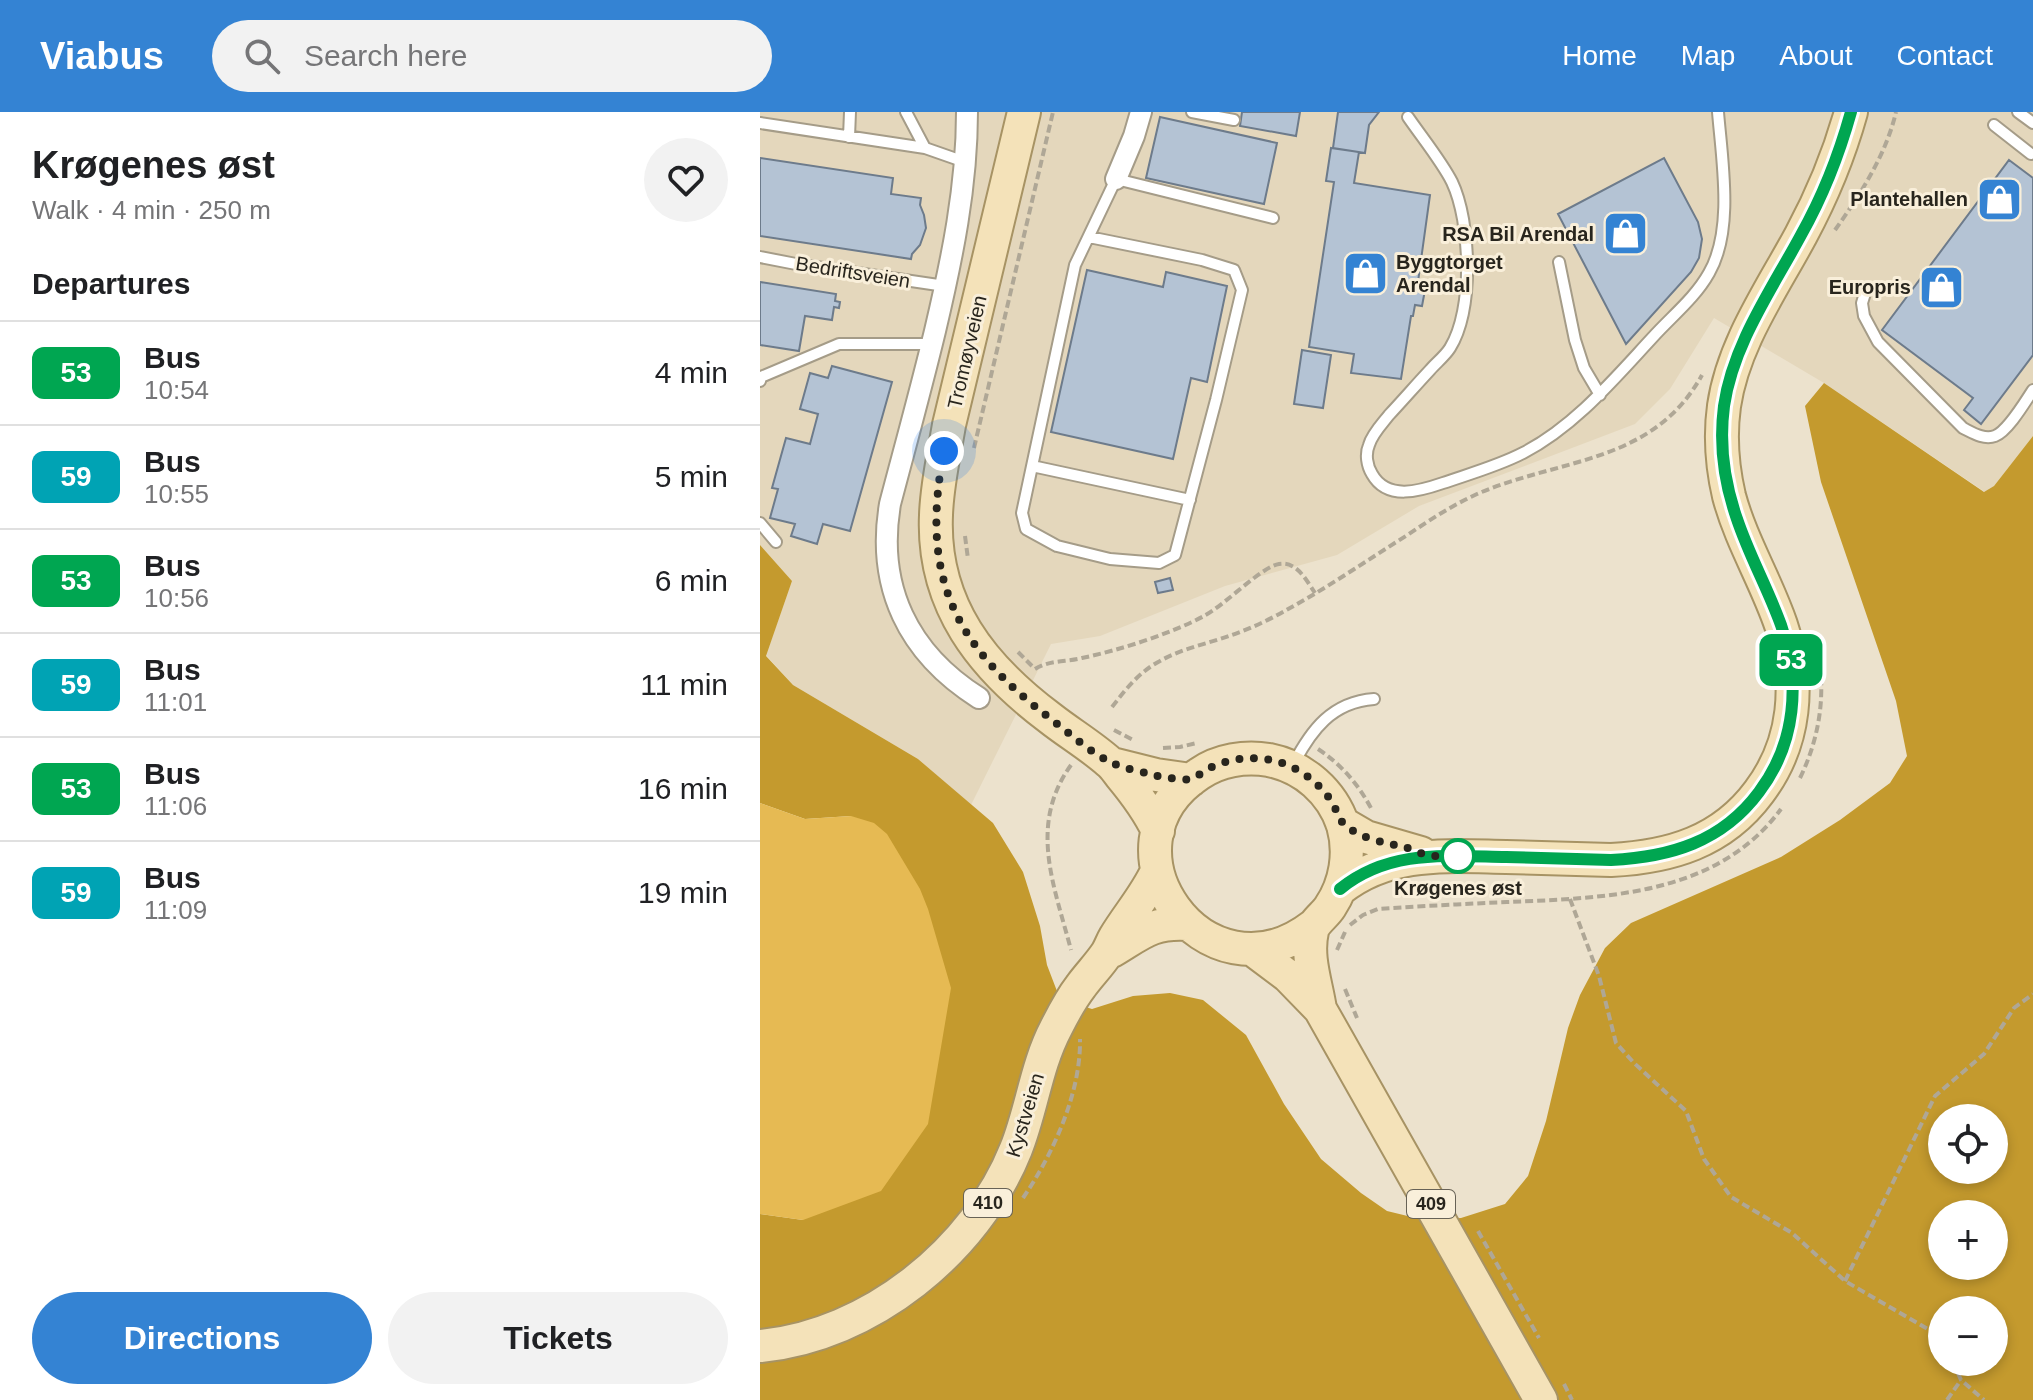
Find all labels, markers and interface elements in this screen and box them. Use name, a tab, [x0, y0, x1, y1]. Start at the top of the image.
search box	[212, 20, 772, 92]
icon: search	[240, 34, 284, 78]
text: Viabus	[40, 35, 164, 77]
text: Search here	[304, 39, 467, 72]
text: Home	[1562, 40, 1637, 71]
text: Map	[1681, 40, 1735, 71]
text: About	[1779, 40, 1853, 71]
text: Contact	[1897, 40, 1993, 71]
button: heart	[644, 138, 728, 222]
text: Krøgenes øst	[32, 144, 275, 186]
shop icon: Plantehallen	[1975, 175, 2023, 223]
place label: Plantehallen	[1850, 188, 1968, 210]
text: Walk · 4 min · 250 m	[32, 195, 271, 225]
shop icon: RSA Bil Arendal	[1601, 210, 1649, 258]
place label: RSA Bil Arendal	[1442, 223, 1594, 245]
shop icon: Byggtorget Arendal	[1341, 250, 1389, 298]
place label: Byggtorget Arendal	[1396, 251, 1503, 296]
street label: Bedriftsveien	[794, 252, 912, 292]
shop icon: Europris	[1918, 263, 1966, 311]
text: Departures	[32, 267, 190, 300]
place label: Europris	[1829, 276, 1911, 298]
street label: Tromøyveien	[943, 293, 991, 411]
text: Bus	[144, 341, 201, 374]
text: 4 min	[655, 356, 728, 389]
text: 53	[60, 357, 92, 388]
text: 10:54	[144, 375, 209, 405]
your location	[924, 431, 964, 471]
text: Bus	[144, 445, 201, 478]
text: 5 min	[655, 460, 728, 493]
text: 59	[60, 461, 92, 492]
text: 10:55	[144, 479, 209, 509]
text: Bus	[144, 549, 201, 582]
text: 6 min	[655, 564, 728, 597]
text: 53	[60, 565, 92, 596]
text: 10:56	[144, 583, 209, 613]
line badge: 53	[1755, 634, 1827, 686]
text: 53	[1775, 644, 1807, 675]
text: Bus	[144, 653, 201, 686]
text: 11 min	[640, 668, 728, 701]
text: 59	[60, 669, 92, 700]
text: 11:01	[144, 687, 207, 717]
text: Bus	[144, 757, 201, 790]
text: 16 min	[638, 772, 728, 805]
text: 53	[60, 773, 92, 804]
text: 11:06	[144, 791, 207, 821]
marker: Krøgenes øst	[1441, 839, 1475, 873]
text: Bus	[144, 861, 201, 894]
text: 19 min	[638, 876, 728, 909]
text: 59	[60, 877, 92, 908]
place label: Krøgenes øst	[1394, 877, 1522, 899]
text: 11:09	[144, 895, 207, 925]
street label: Kystveien	[1002, 1070, 1048, 1160]
map controls	[1928, 1104, 2008, 1376]
button: locate	[1928, 1104, 2008, 1184]
road number: 410	[964, 1189, 1012, 1217]
road number: 409	[1407, 1190, 1455, 1218]
button: +	[1928, 1200, 2008, 1280]
button: Directions	[32, 1292, 372, 1384]
button: Tickets	[388, 1292, 728, 1384]
button: −	[1928, 1296, 2008, 1376]

